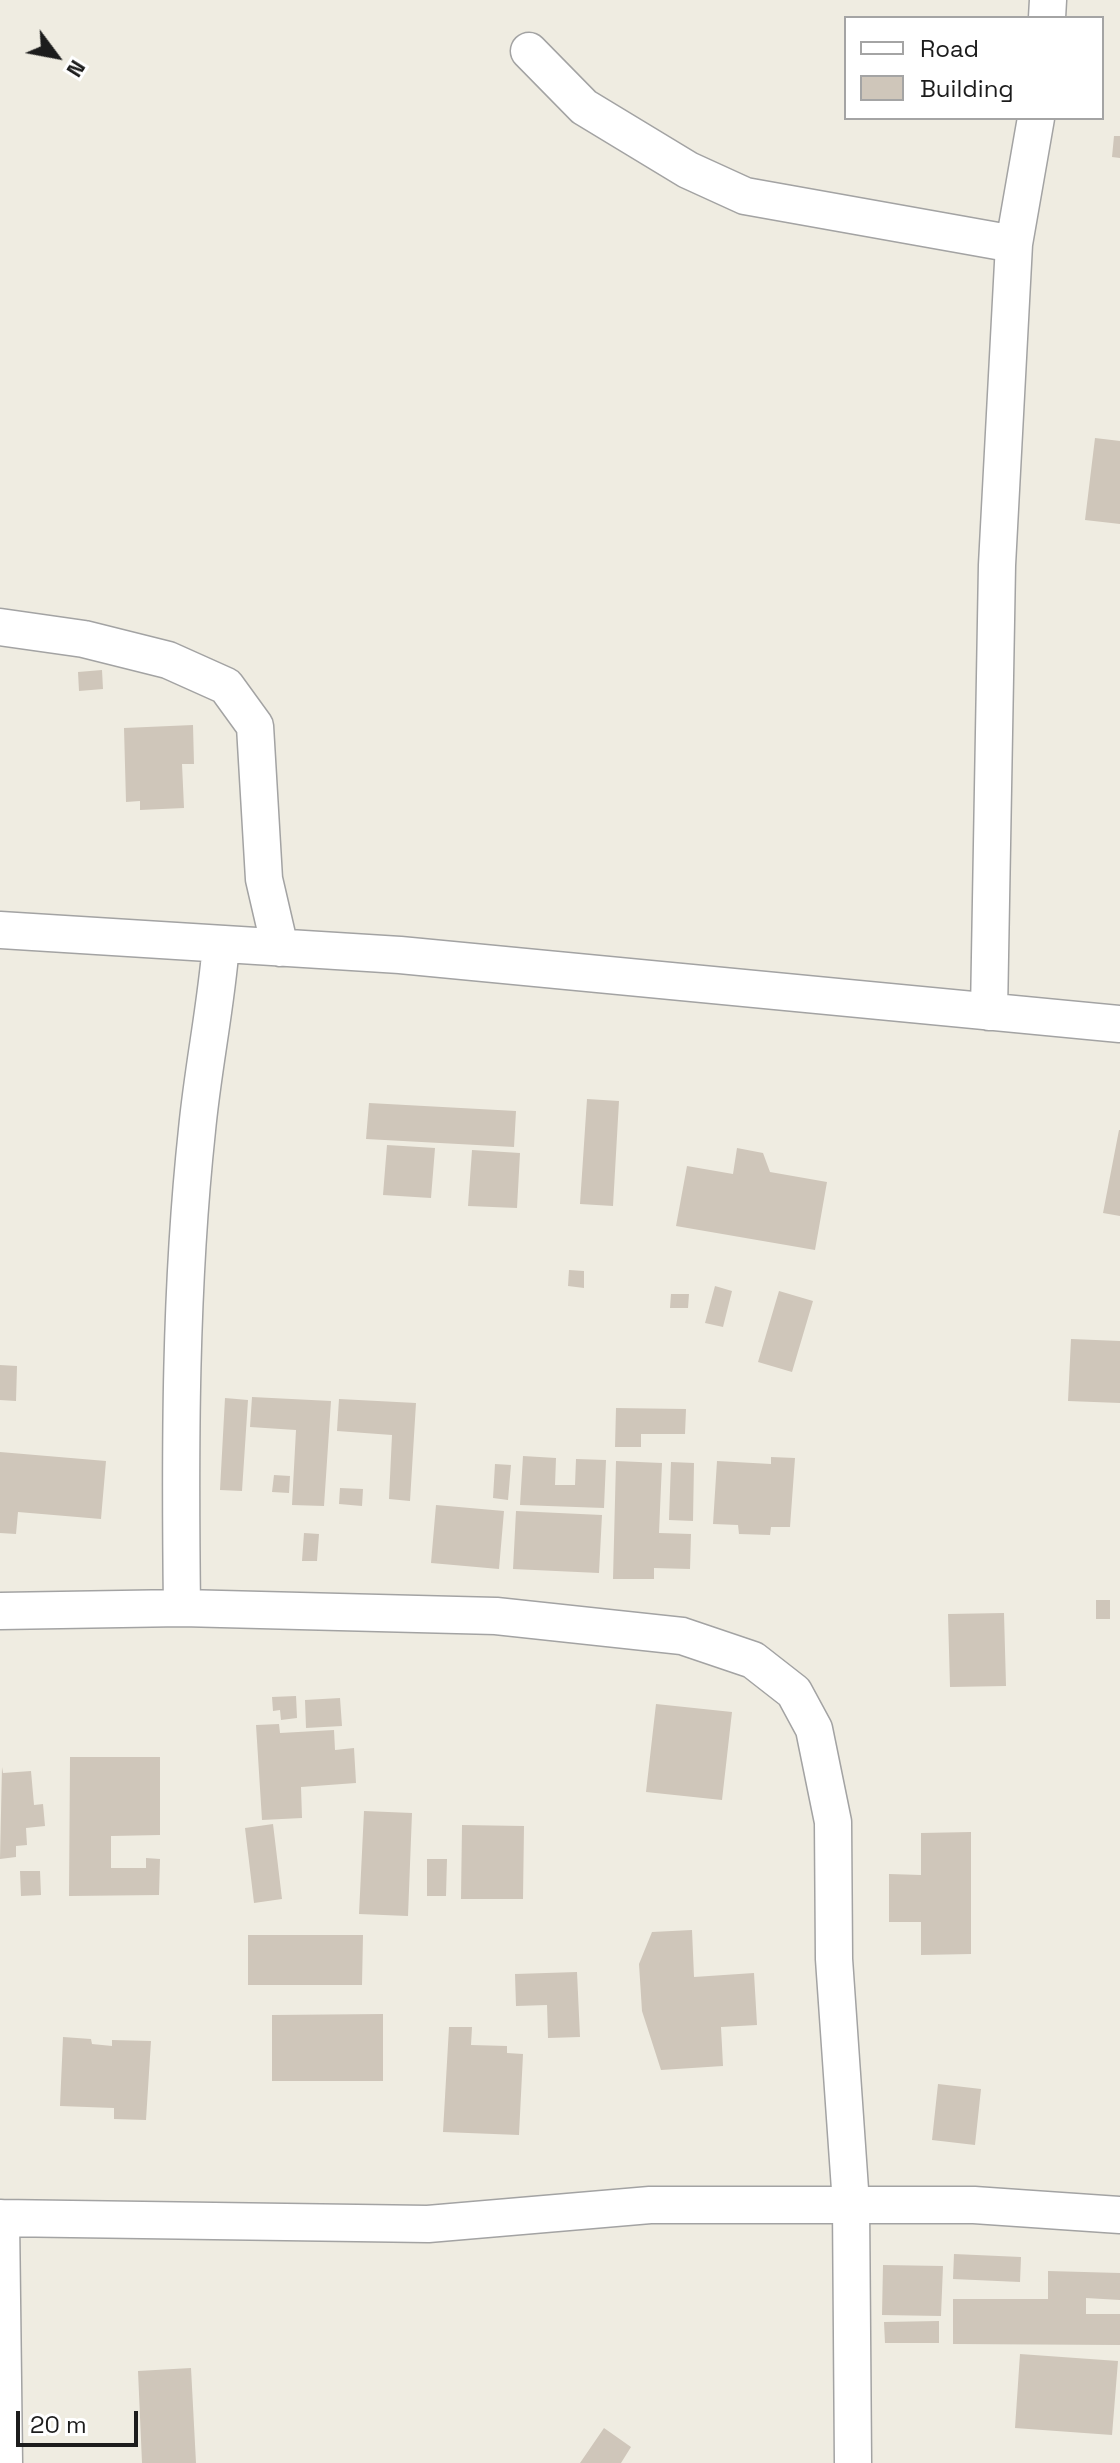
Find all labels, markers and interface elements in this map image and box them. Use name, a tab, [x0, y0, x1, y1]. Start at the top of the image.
north arrow	[16, 16, 96, 96]
legend	[844, 16, 1104, 120]
text: Road	[920, 33, 979, 64]
text: N	[61, 55, 92, 82]
text: Building	[920, 73, 1014, 104]
scale bar	[20, 2395, 142, 2445]
text: 20 m	[30, 2409, 87, 2440]

